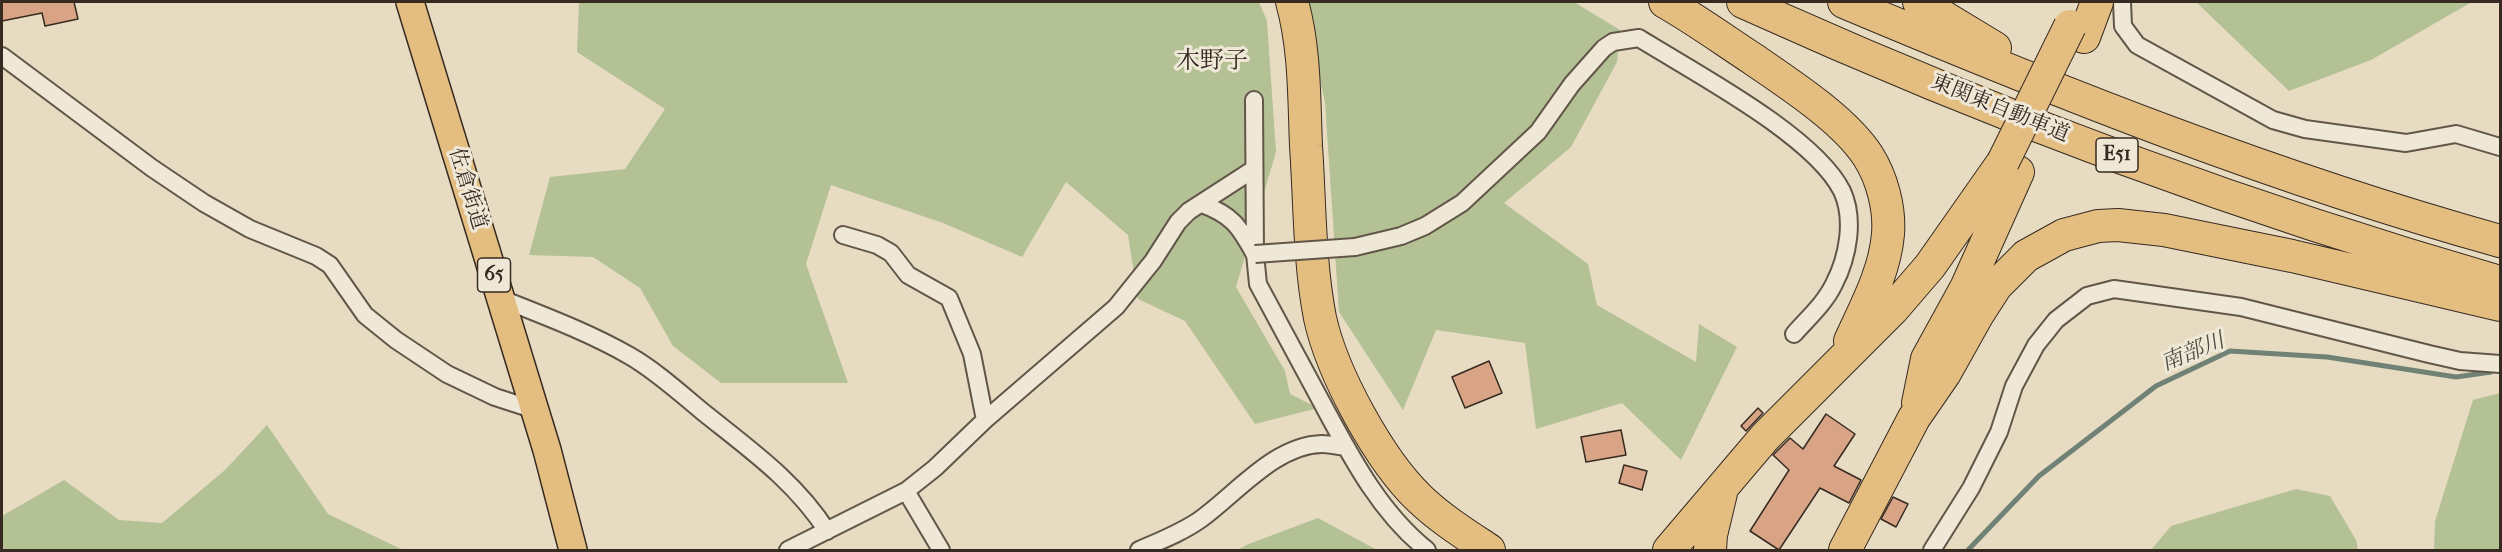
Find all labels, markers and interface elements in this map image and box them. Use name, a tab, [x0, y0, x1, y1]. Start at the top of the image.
district label: 木野子	[1176, 48, 1248, 76]
street label: 東関東自動車道	[1927, 70, 2073, 148]
road number: E51	[2096, 138, 2138, 172]
street label: 佐倉街道	[443, 145, 491, 233]
road number: 65	[478, 258, 510, 292]
water label: 南部川	[2157, 328, 2229, 378]

